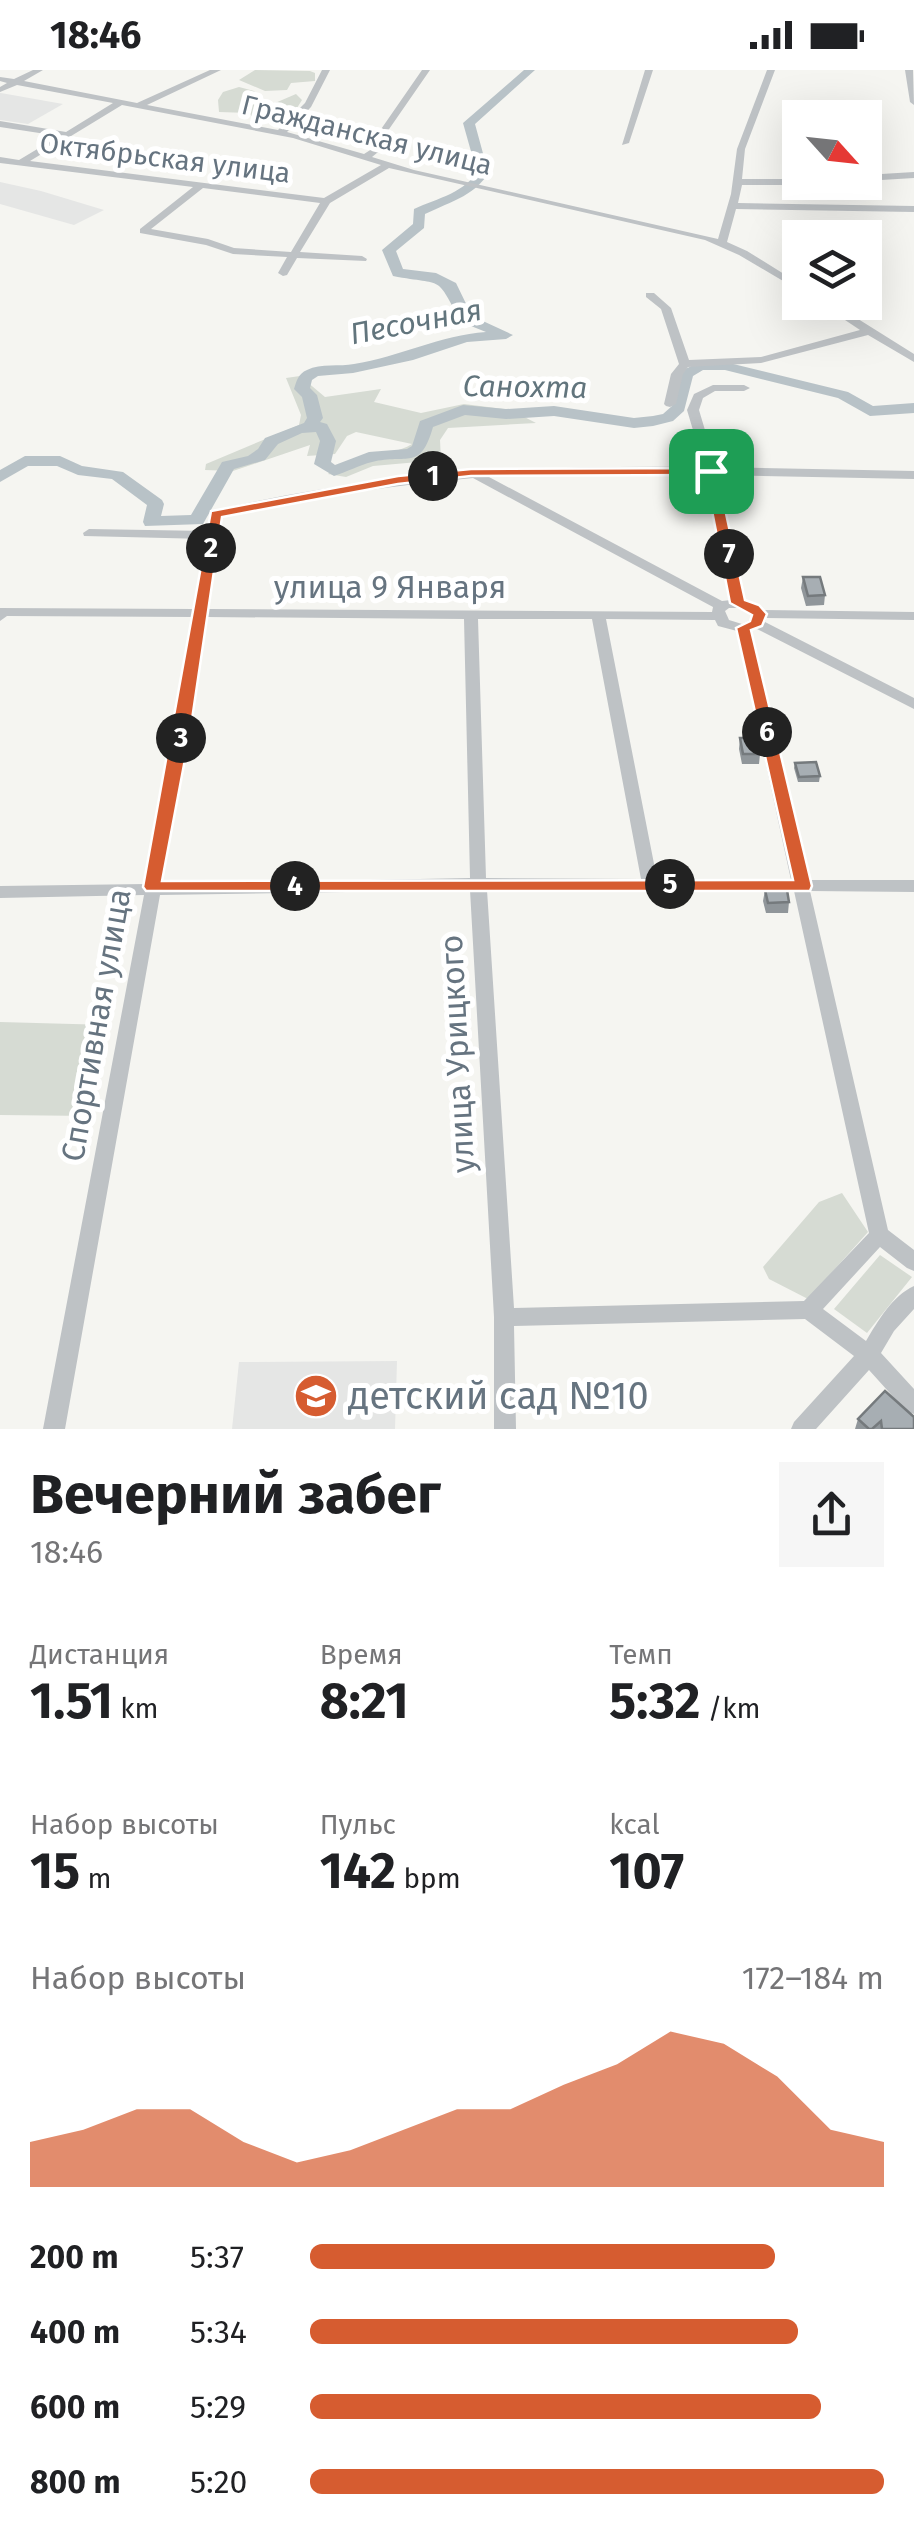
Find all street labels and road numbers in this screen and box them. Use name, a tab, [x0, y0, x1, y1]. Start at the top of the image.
street label: Гражданская улица	[238, 88, 496, 182]
street label: Октябрьская улица	[38, 126, 292, 190]
street label: улица 9 Января	[274, 568, 506, 606]
street label: Спортивная улица	[53, 886, 139, 1164]
street label: улица Урицкого	[432, 934, 482, 1174]

